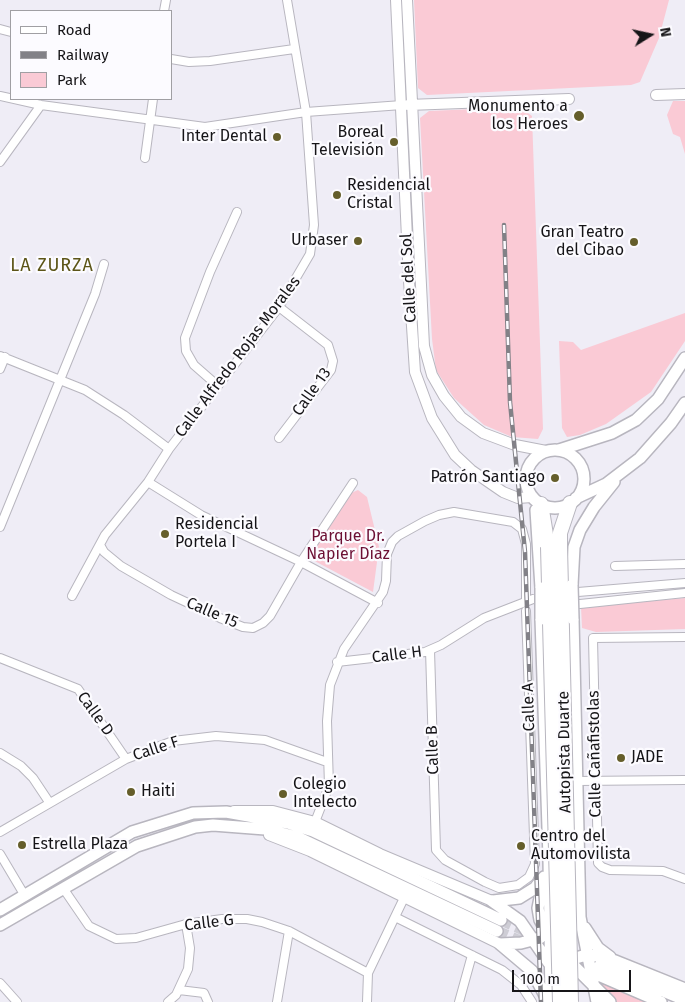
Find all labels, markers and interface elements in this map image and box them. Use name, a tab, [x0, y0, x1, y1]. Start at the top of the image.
legend	[10, 10, 172, 100]
north arrow	[625, 10, 675, 60]
text: Road	[57, 21, 92, 39]
text: N	[656, 26, 674, 38]
text: Railway	[57, 46, 109, 64]
text: Park	[57, 71, 87, 89]
place label: Monumento a los Heroes	[468, 97, 568, 135]
marker: Monumento a los Heroes	[572, 109, 586, 123]
place label: Boreal Televisión	[312, 123, 384, 161]
place label: Inter Dental	[181, 127, 267, 147]
marker: Inter Dental	[271, 131, 283, 143]
marker: Boreal Televisión	[388, 136, 400, 148]
place label: Residencial Cristal	[347, 176, 430, 214]
marker: Residencial Cristal	[331, 189, 343, 201]
place label: Gran Teatro del Cibao	[540, 223, 624, 261]
place label: Urbaser	[291, 231, 348, 251]
street label: Calle del Sol	[397, 233, 421, 323]
marker: Urbaser	[352, 235, 364, 247]
marker: Gran Teatro del Cibao	[628, 236, 640, 248]
district label: LA ZURZA	[9, 255, 95, 277]
street label: Calle Alfredo Rojas Morales	[171, 273, 305, 441]
street label: Calle 13	[289, 364, 335, 420]
place label: Patrón Santiago	[430, 468, 545, 488]
marker: Patrón Santiago	[549, 472, 561, 484]
place label: Residencial Portela I	[175, 515, 258, 553]
park label: Parque Dr. Napier Díaz	[306, 527, 390, 565]
marker: Residencial Portela I	[159, 528, 171, 540]
street label: Calle 15	[183, 594, 241, 632]
street label: Calle H	[371, 642, 423, 668]
street label: Calle A	[519, 682, 539, 732]
street label: Calle D	[73, 688, 117, 740]
street label: Calle Cañafistolas	[584, 690, 606, 818]
street label: Autopista Duarte	[554, 691, 576, 813]
street label: Calle B	[423, 725, 443, 775]
street label: Calle F	[130, 733, 182, 765]
place label: JADE	[631, 748, 664, 768]
marker: JADE	[615, 752, 627, 764]
place label: Colegio Intelecto	[293, 775, 357, 813]
place label: Haiti	[141, 782, 175, 802]
marker: Haiti	[125, 786, 137, 798]
marker: Colegio Intelecto	[277, 788, 289, 800]
place label: Centro del Automovilista	[531, 827, 631, 865]
place label: Estrella Plaza	[32, 835, 128, 855]
marker: Estrella Plaza	[16, 839, 28, 851]
marker: Centro del Automovilista	[515, 840, 527, 852]
street label: Calle G	[183, 910, 235, 936]
scale bar	[515, 960, 634, 992]
text: 100 m	[520, 970, 560, 988]

